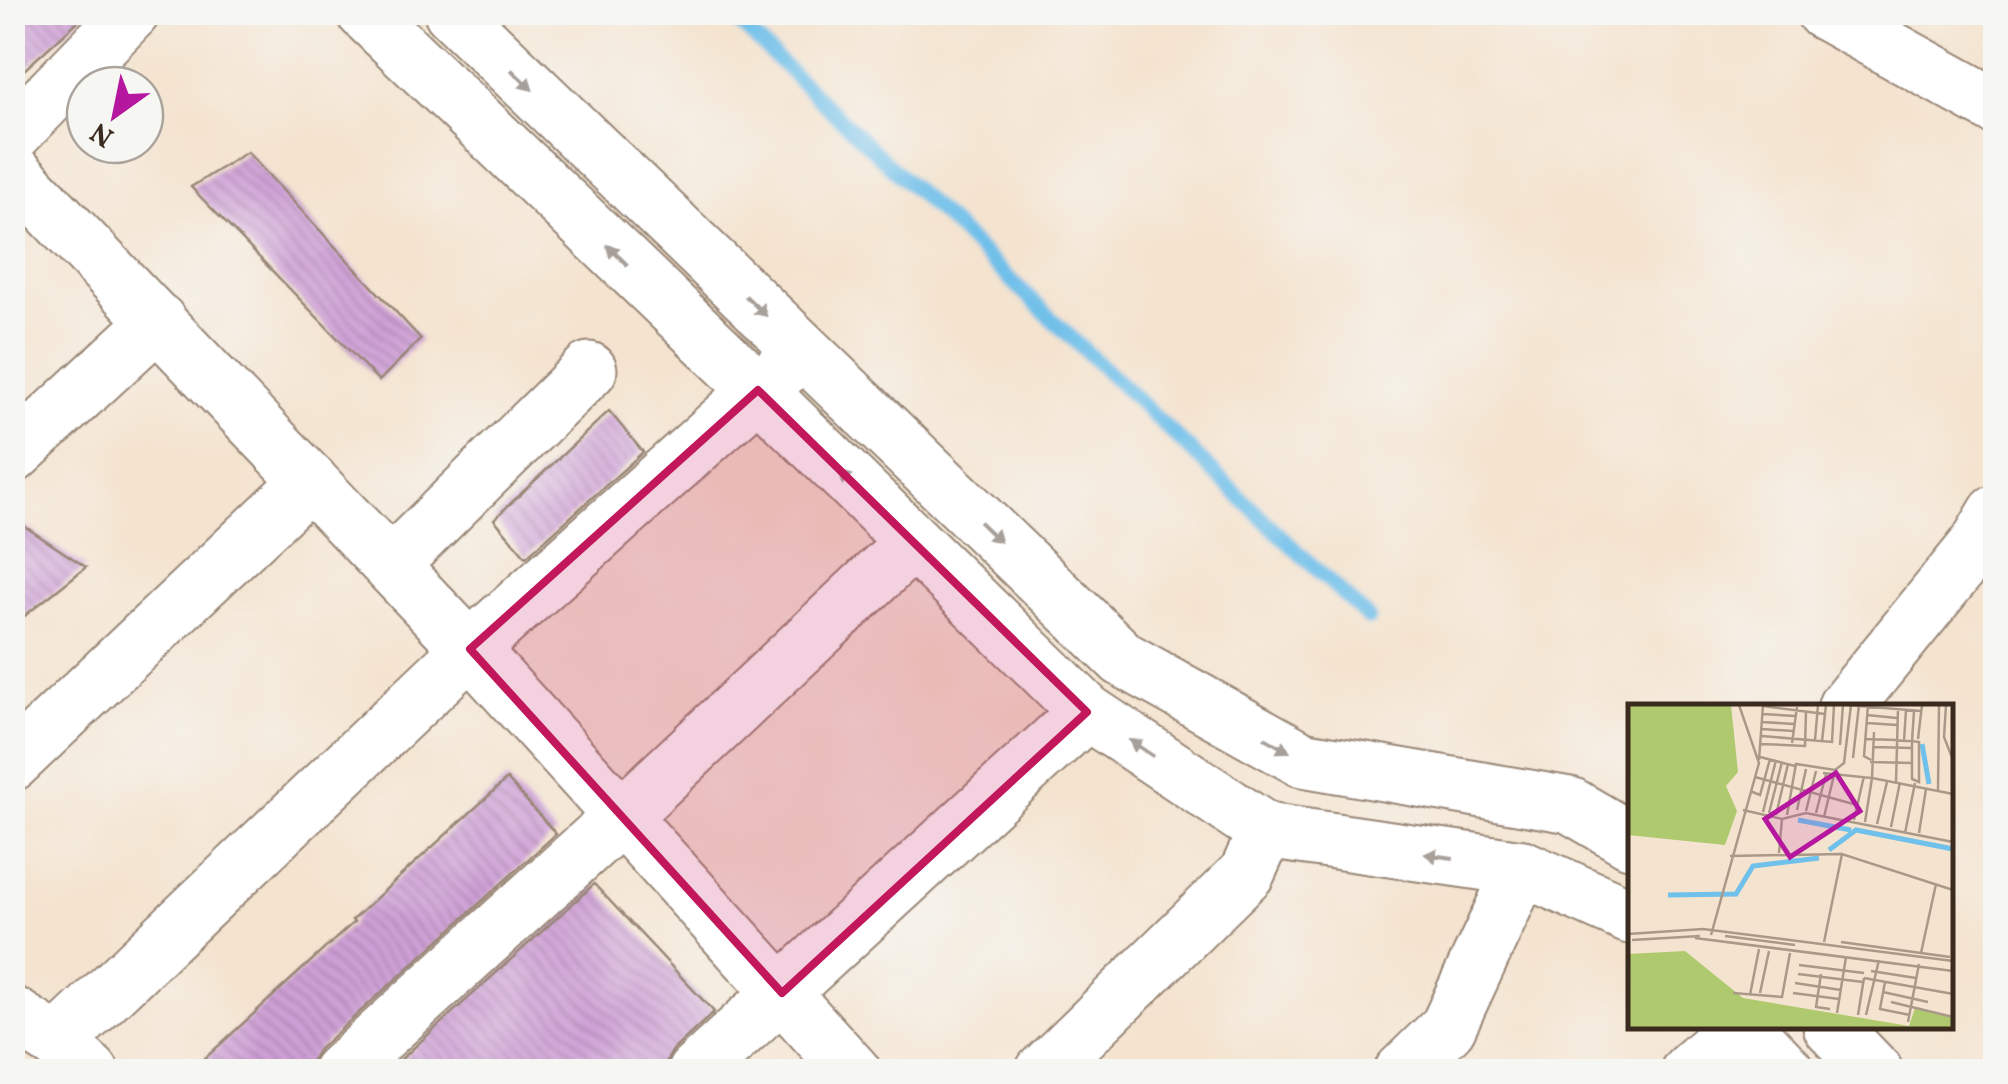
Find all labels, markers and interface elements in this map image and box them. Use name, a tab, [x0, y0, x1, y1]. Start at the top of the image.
north arrow	[65, 65, 165, 165]
one-way arrow	[510, 68, 534, 91]
text: N	[84, 112, 122, 156]
one-way arrow	[606, 244, 630, 267]
one-way arrow	[744, 295, 768, 318]
one-way arrow	[839, 470, 863, 494]
one-way arrow	[978, 519, 1002, 543]
inset map	[1628, 704, 1953, 1029]
one-way arrow	[1262, 737, 1291, 754]
one-way arrow	[1127, 739, 1154, 758]
one-way arrow	[1422, 848, 1454, 864]

